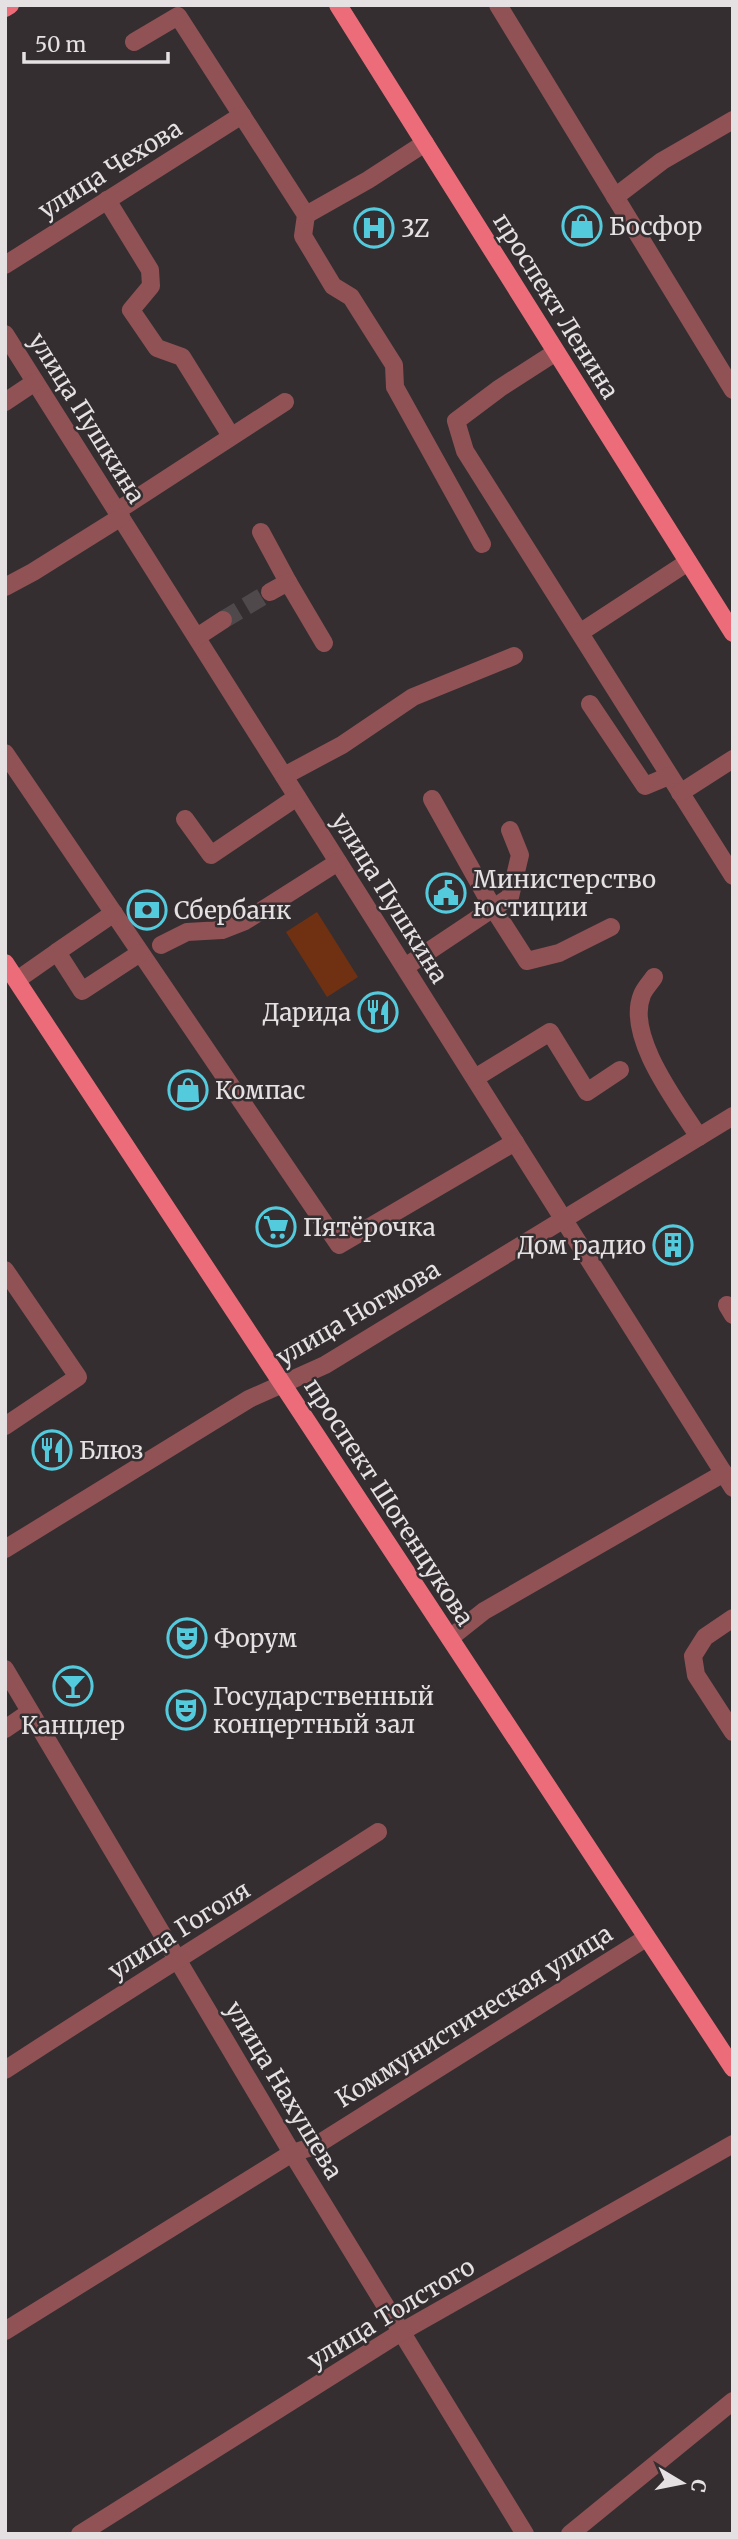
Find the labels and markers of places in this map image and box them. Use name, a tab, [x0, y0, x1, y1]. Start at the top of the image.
shop icon: Босфор	[561, 205, 603, 247]
hospital icon: 3Z	[353, 207, 395, 249]
place label: Босфор	[609, 211, 702, 242]
place label: 3Z	[401, 213, 430, 244]
place label: Министерство юстиции	[473, 864, 656, 923]
public building icon: Министерство юстиции	[425, 872, 467, 914]
bank icon: Сбербанк	[126, 889, 168, 931]
place label: Сбербанк	[174, 895, 291, 926]
restaurant icon: Дарида	[357, 991, 399, 1033]
place label: Дарида	[263, 997, 351, 1028]
shop icon: Компас	[167, 1069, 209, 1111]
place label: Компас	[215, 1075, 305, 1106]
supermarket icon: Пятёрочка	[255, 1206, 297, 1248]
place label: Пятёрочка	[303, 1212, 436, 1243]
building icon: Дом радио	[652, 1224, 694, 1266]
place label: Дом радио	[518, 1230, 646, 1261]
restaurant icon: Блюз	[31, 1429, 73, 1471]
place label: Блюз	[79, 1435, 143, 1466]
theatre icon: Форум	[166, 1617, 208, 1659]
place label: Форум	[214, 1623, 297, 1654]
bar icon: Канцлер	[52, 1665, 94, 1707]
place label: Государственный концертный зал	[213, 1681, 434, 1740]
theatre icon: Государственный концертный зал	[165, 1689, 207, 1731]
place label: Канцлер	[21, 1710, 125, 1741]

